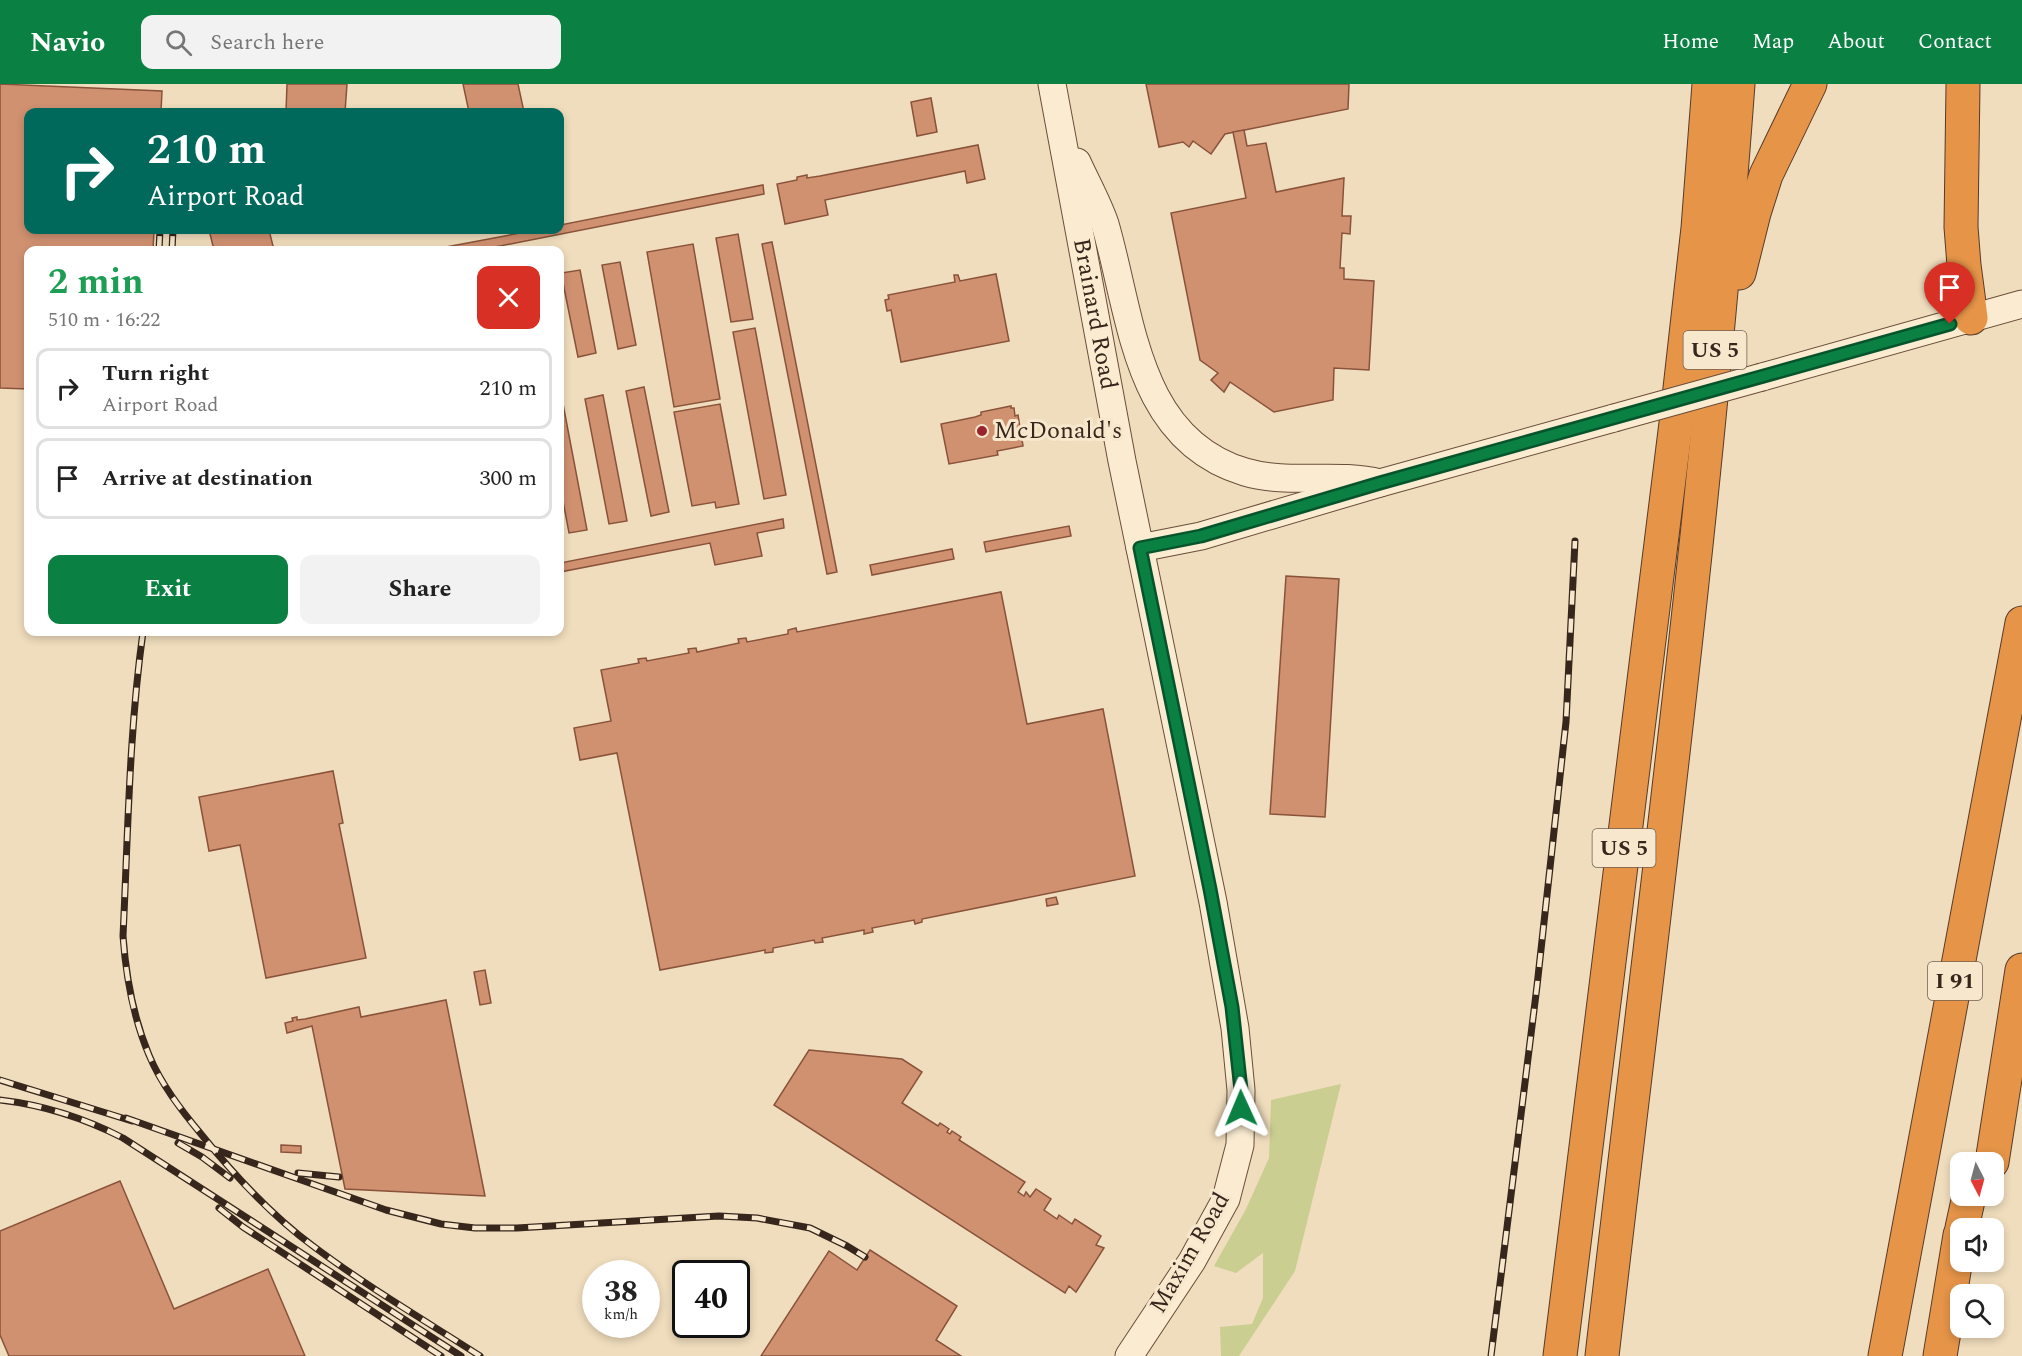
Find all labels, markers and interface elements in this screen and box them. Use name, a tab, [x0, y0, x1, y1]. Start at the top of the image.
search box	[141, 15, 561, 69]
text: Navio	[30, 21, 105, 64]
icon: search	[162, 26, 195, 59]
text: Search here	[210, 26, 324, 59]
text: Home	[1662, 26, 1719, 58]
text: Map	[1752, 26, 1794, 58]
text: About	[1827, 26, 1885, 58]
text: Contact	[1918, 26, 1992, 58]
text: 210 m	[147, 119, 266, 182]
icon: right	[48, 132, 126, 210]
text: Airport Road	[147, 176, 304, 218]
street label: Brainard Road	[1063, 235, 1126, 393]
text: 2 min	[48, 255, 144, 310]
pin	[1924, 262, 1975, 324]
button: close	[477, 266, 540, 329]
icon: arrive	[1933, 271, 1966, 304]
text: 510 m · 16:22	[48, 305, 160, 335]
road number: US 5	[1684, 331, 1746, 369]
text: Turn right	[102, 357, 209, 390]
icon: right	[51, 372, 84, 405]
text: 210 m	[480, 372, 537, 405]
text: Airport Road	[102, 390, 219, 420]
place label: McDonald's	[994, 413, 1122, 449]
marker: McDonald's	[975, 424, 989, 438]
icon: arrive	[51, 462, 84, 495]
text: Arrive at destination	[102, 462, 313, 495]
text: 300 m	[480, 462, 537, 495]
button: Exit	[48, 555, 288, 624]
button: Share	[300, 555, 540, 624]
road number: US 5	[1592, 829, 1656, 867]
road number: I 91	[1928, 962, 1982, 1000]
position arrow	[1209, 1076, 1273, 1140]
north arrow	[1950, 1152, 2004, 1206]
map controls	[1950, 1152, 2004, 1338]
street label: Maxim Road	[1141, 1186, 1239, 1320]
button: sound	[1950, 1218, 2004, 1272]
speed limit sign: 40	[672, 1260, 750, 1338]
text: 38	[604, 1269, 638, 1315]
button: search	[1950, 1284, 2004, 1338]
text: km/h	[604, 1303, 638, 1326]

